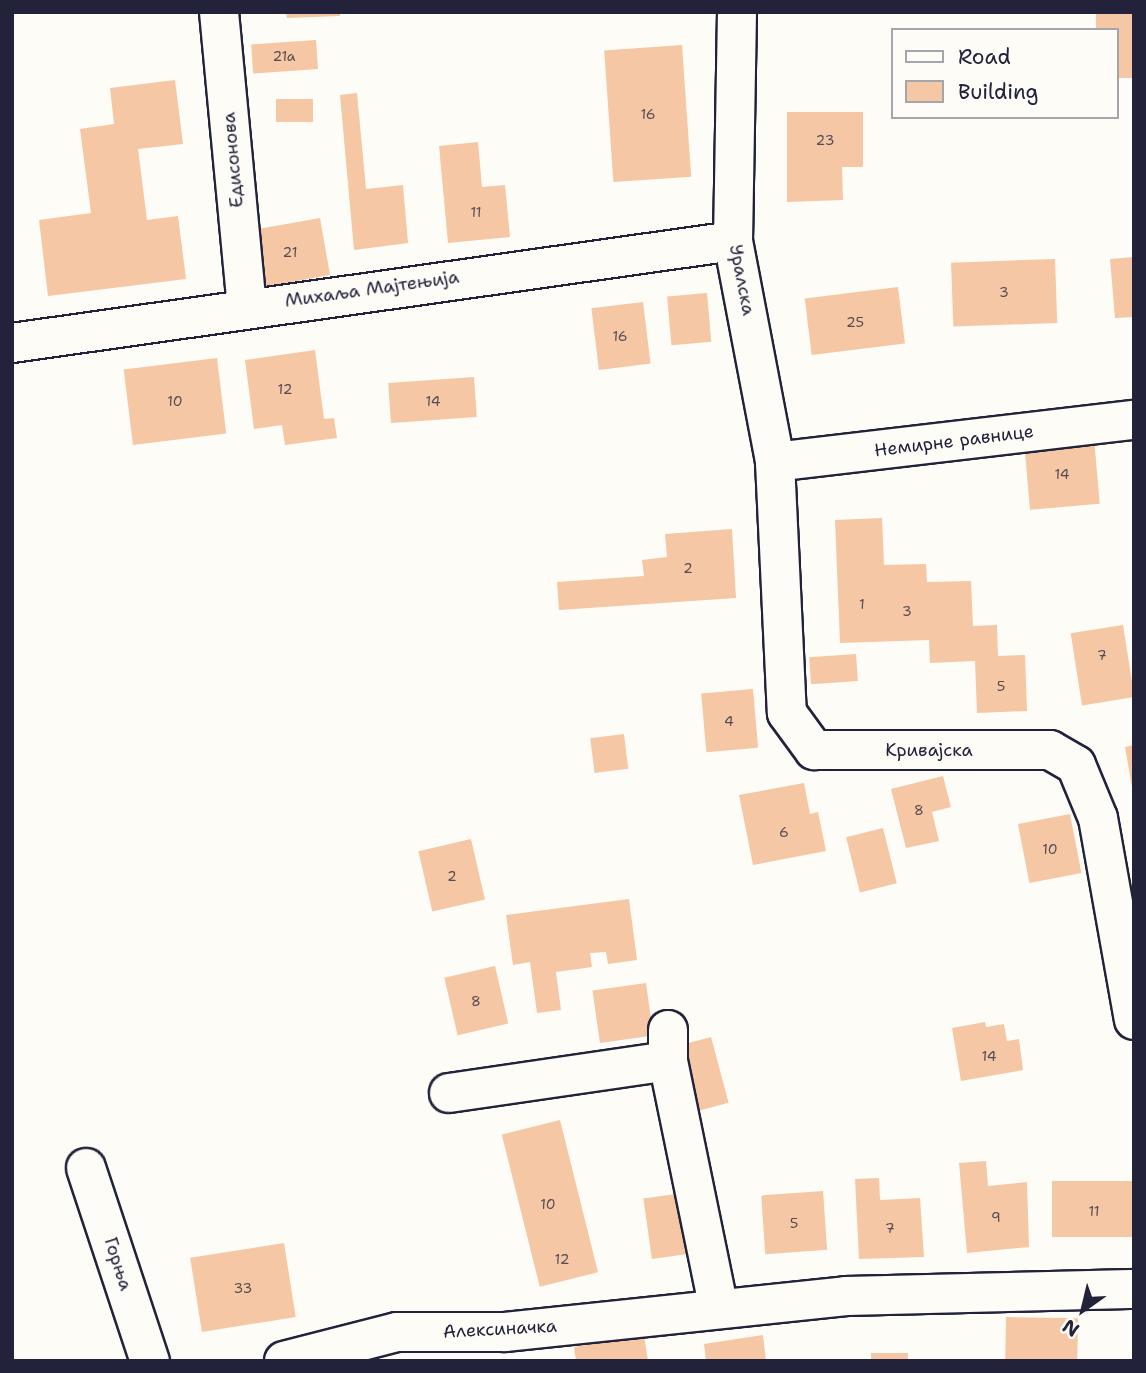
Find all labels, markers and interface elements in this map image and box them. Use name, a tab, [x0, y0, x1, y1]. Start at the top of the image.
legend	[890, 28, 1118, 119]
text: Road	[958, 43, 1011, 71]
house number: 21a	[272, 48, 296, 64]
text: Building	[958, 78, 1038, 106]
house number: 16	[640, 106, 656, 122]
street label: Едисонова	[218, 111, 248, 209]
house number: 23	[816, 132, 834, 148]
house number: 11	[470, 204, 482, 220]
street label: Уралска	[725, 243, 759, 317]
house number: 21	[283, 244, 297, 260]
street label: Михаља Мајтењија	[283, 266, 461, 312]
house number: 3	[999, 284, 1009, 300]
house number: 25	[846, 314, 864, 330]
house number: 16	[612, 328, 628, 344]
house number: 12	[278, 381, 292, 397]
house number: 10	[167, 393, 183, 409]
house number: 14	[425, 393, 441, 409]
street label: Немирне равнице	[873, 421, 1035, 461]
house number: 14	[1054, 466, 1070, 482]
house number: 2	[683, 560, 693, 576]
house number: 1	[859, 596, 865, 612]
house number: 3	[902, 603, 912, 619]
house number: 7	[1097, 647, 1107, 663]
house number: 5	[997, 678, 1005, 694]
house number: 4	[724, 713, 734, 729]
street label: Кривајска	[885, 739, 973, 761]
house number: 8	[914, 802, 924, 818]
house number: 6	[779, 824, 789, 840]
house number: 10	[1042, 841, 1058, 857]
house number: 2	[447, 868, 457, 884]
house number: 8	[471, 993, 481, 1009]
house number: 14	[981, 1048, 997, 1064]
house number: 10	[540, 1196, 556, 1212]
house number: 11	[1088, 1203, 1100, 1219]
house number: 9	[991, 1209, 1001, 1225]
house number: 5	[790, 1215, 798, 1231]
house number: 7	[885, 1220, 895, 1236]
street label: Горња	[99, 1235, 137, 1293]
house number: 12	[555, 1251, 569, 1267]
north arrow	[1048, 1275, 1118, 1345]
house number: 33	[234, 1280, 252, 1296]
text: N	[1058, 1313, 1084, 1342]
street label: Алексиначка	[442, 1315, 558, 1343]

